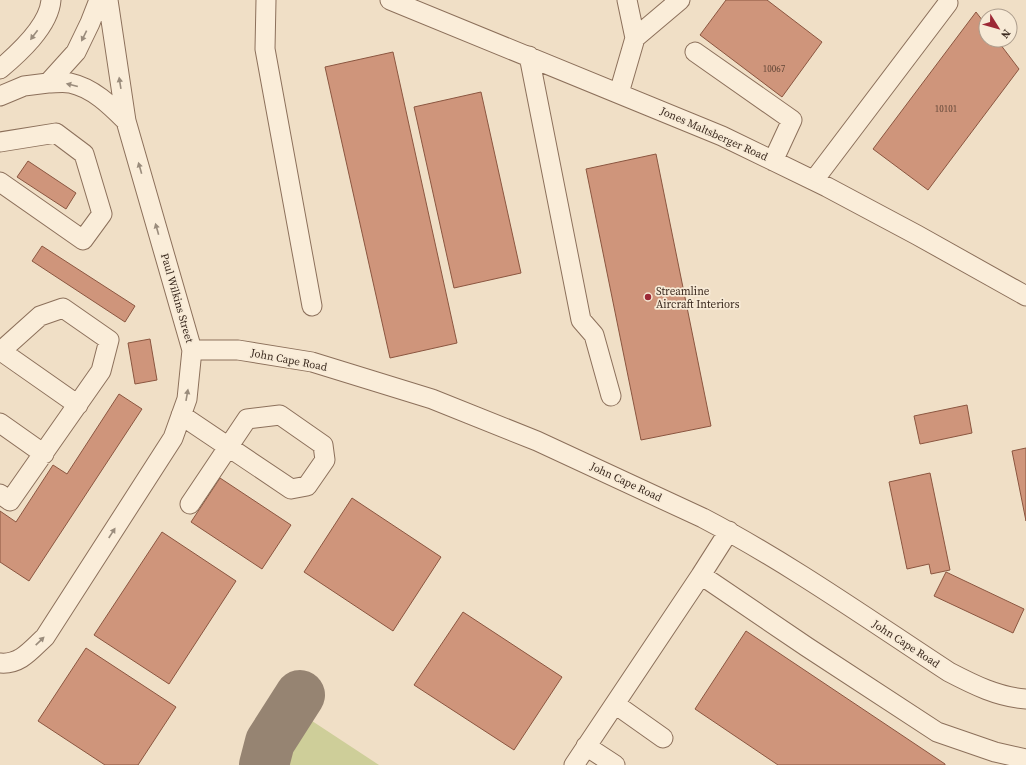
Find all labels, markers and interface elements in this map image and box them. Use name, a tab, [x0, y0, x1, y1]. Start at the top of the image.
north arrow	[978, 8, 1018, 48]
text: N	[997, 26, 1014, 41]
one-way arrow	[30, 29, 39, 40]
one-way arrow	[81, 30, 87, 42]
house number: 10067	[763, 63, 786, 75]
one-way arrow	[117, 77, 123, 89]
one-way arrow	[65, 81, 78, 87]
street label: Jones Maltsberger Road	[657, 103, 771, 165]
house number: 10101	[935, 103, 957, 115]
one-way arrow	[137, 162, 143, 174]
one-way arrow	[154, 222, 160, 234]
street label: Paul Wilkins Street	[157, 251, 197, 345]
place label: Streamline Aircraft Interiors	[656, 284, 740, 312]
marker: Streamline Aircraft Interiors	[643, 292, 653, 302]
street label: John Cape Road	[249, 345, 329, 375]
one-way arrow	[184, 389, 190, 401]
street label: John Cape Road	[587, 458, 665, 505]
one-way arrow	[108, 528, 116, 538]
street label: John Cape Road	[869, 616, 943, 672]
one-way arrow	[35, 636, 45, 646]

